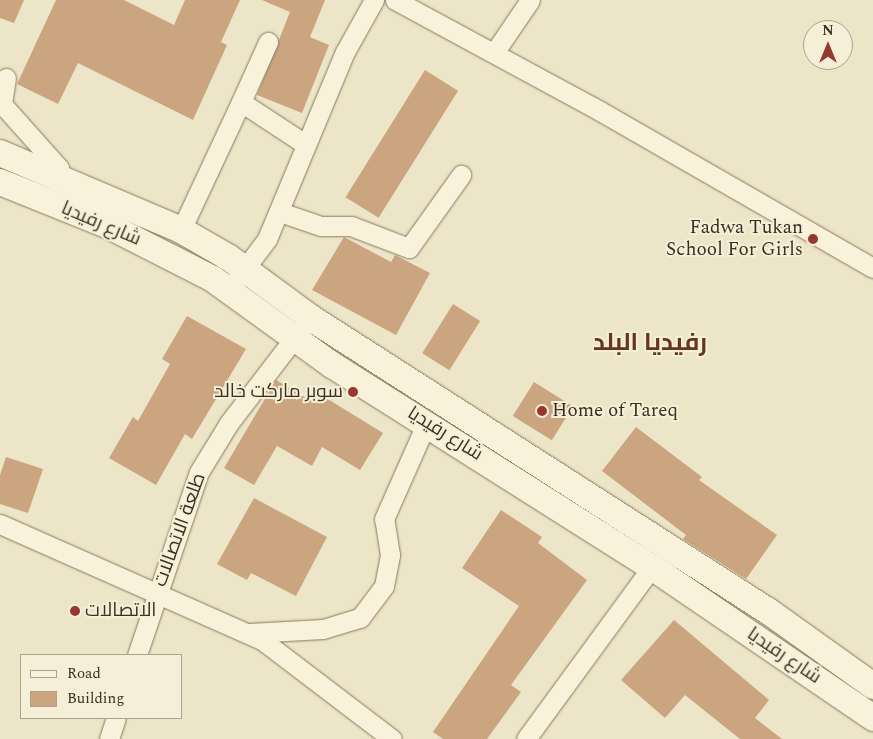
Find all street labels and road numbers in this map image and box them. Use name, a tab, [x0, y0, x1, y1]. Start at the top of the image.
street label: شارع رفيديا	[58, 197, 144, 251]
street label: شارع رفيديا	[403, 402, 487, 466]
street label: طلعة الاتصالات	[149, 470, 211, 590]
street label: شارع رفيديا	[743, 623, 825, 689]

